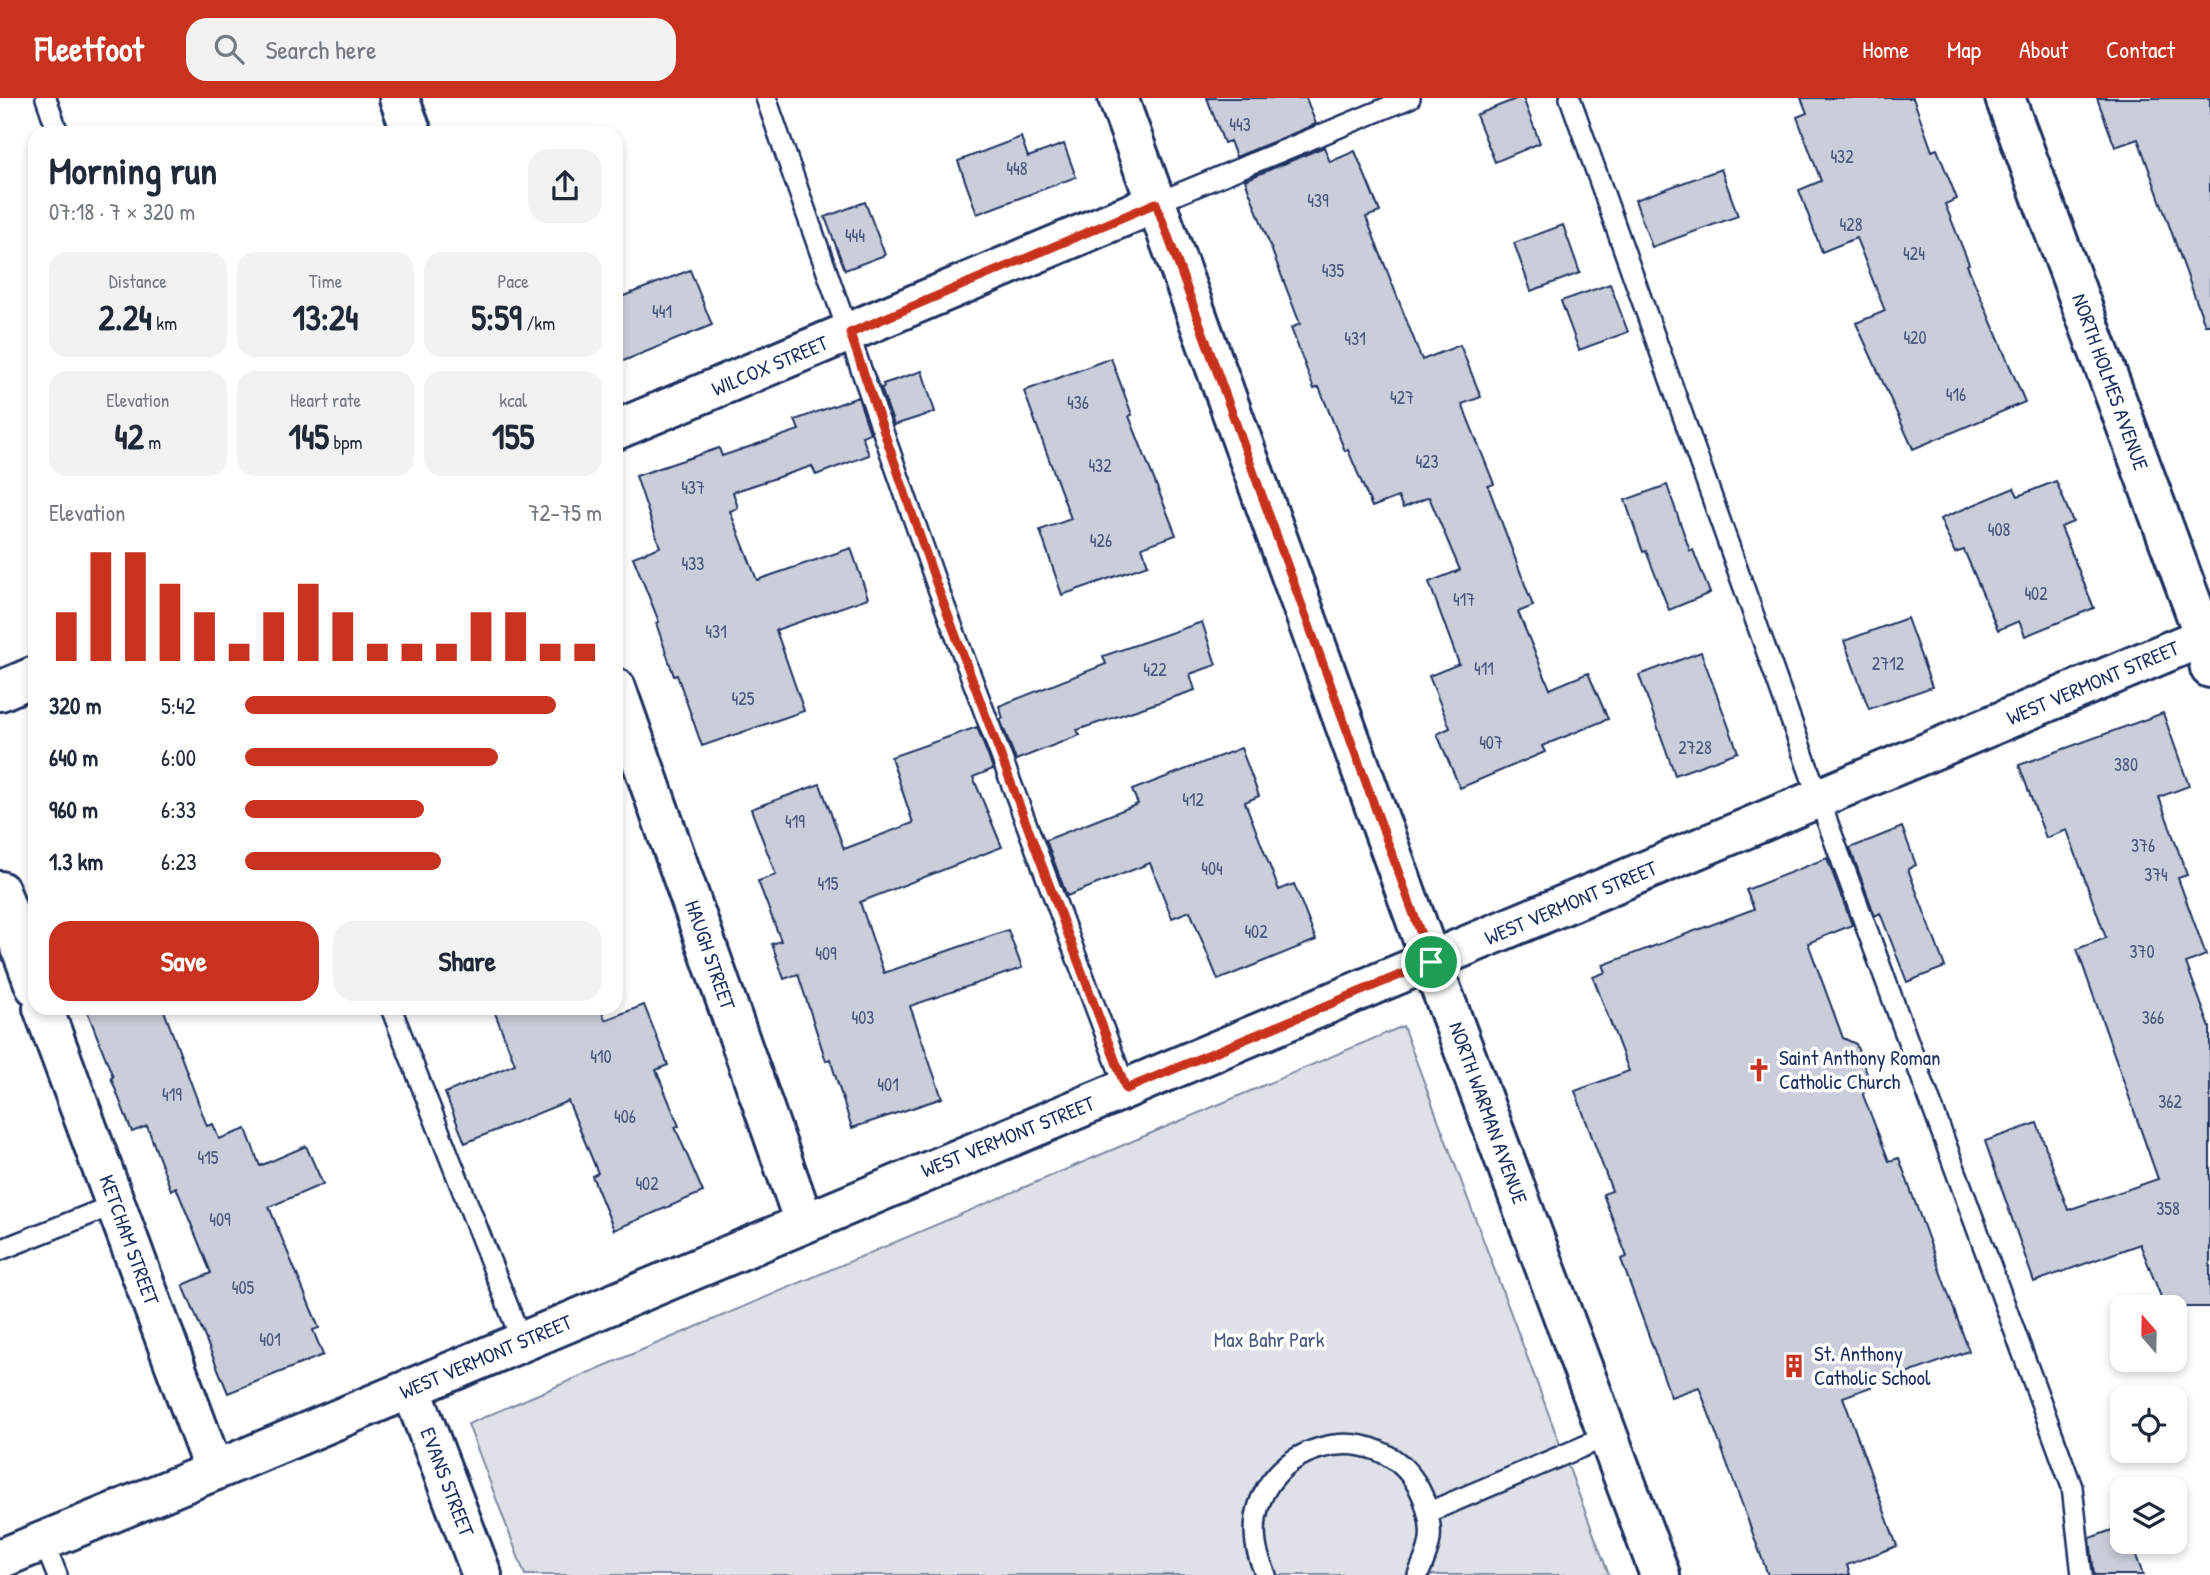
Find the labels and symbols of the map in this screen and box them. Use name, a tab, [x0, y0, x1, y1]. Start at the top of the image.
house number: 443	[1229, 112, 1251, 137]
house number: 432	[1830, 144, 1854, 169]
house number: 448	[1006, 156, 1028, 181]
house number: 439	[1307, 188, 1329, 213]
house number: 428	[1840, 212, 1863, 237]
house number: 444	[845, 223, 865, 248]
house number: 424	[1903, 241, 1925, 266]
house number: 435	[1322, 258, 1345, 283]
street label: NORTH HOLMES AVENUE	[2065, 290, 2156, 474]
house number: 441	[652, 299, 672, 324]
house number: 420	[1903, 325, 1927, 350]
house number: 431	[1344, 326, 1366, 351]
street label: WILCOX STREET	[707, 328, 833, 403]
house number: 416	[1946, 382, 1966, 407]
house number: 427	[1390, 385, 1414, 410]
house number: 436	[1067, 390, 1089, 415]
house number: 423	[1415, 449, 1439, 474]
house number: 432	[1088, 453, 1112, 478]
house number: 437	[681, 475, 705, 500]
house number: 408	[1988, 517, 2011, 542]
house number: 426	[1090, 528, 1112, 553]
house number: 433	[682, 551, 704, 576]
house number: 402	[2024, 581, 2048, 606]
house number: 417	[1453, 587, 1475, 612]
house number: 431	[705, 619, 727, 644]
street label: WEST VERMONT STREET	[2002, 633, 2184, 732]
house number: 2712	[1872, 651, 1905, 676]
house number: 411	[1474, 656, 1494, 681]
house number: 422	[1143, 657, 1167, 682]
house number: 425	[732, 686, 755, 711]
house number: 407	[1479, 730, 1503, 755]
house number: 2728	[1678, 735, 1712, 760]
house number: 380	[2114, 752, 2138, 777]
house number: 412	[1182, 787, 1204, 812]
house number: 419	[785, 809, 805, 834]
house number: 376	[2131, 833, 2155, 858]
street label: WEST VERMONT STREET	[1480, 853, 1662, 952]
house number: 404	[1201, 856, 1223, 881]
house number: 374	[2144, 862, 2168, 887]
house number: 415	[818, 871, 839, 896]
street label: HAUGH STREET	[678, 896, 743, 1014]
house number: 402	[1244, 919, 1268, 944]
pin	[1401, 932, 1461, 992]
house number: 370	[2129, 939, 2155, 964]
house number: 409	[815, 941, 837, 966]
house number: 403	[852, 1005, 874, 1030]
house number: 366	[2142, 1005, 2164, 1030]
street label: NORTH WARMAN AVENUE	[1442, 1018, 1535, 1208]
place label: Saint Anthony Roman Catholic Church	[1779, 1043, 1941, 1096]
house number: 410	[590, 1044, 612, 1069]
church icon: Saint Anthony Roman Catholic Church	[1745, 1056, 1773, 1084]
house number: 401	[877, 1072, 899, 1097]
house number: 419	[162, 1082, 182, 1107]
street label: WEST VERMONT STREET	[917, 1088, 1100, 1185]
house number: 362	[2158, 1089, 2182, 1114]
house number: 406	[614, 1104, 636, 1129]
house number: 415	[198, 1145, 219, 1170]
street label: KETCHAM STREET	[93, 1171, 167, 1310]
house number: 402	[635, 1171, 659, 1196]
house number: 358	[2156, 1196, 2180, 1221]
house number: 409	[209, 1207, 231, 1232]
house number: 405	[232, 1275, 255, 1300]
north arrow	[2110, 1295, 2188, 1372]
street label: WEST VERMONT STREET	[395, 1307, 577, 1406]
park label: Max Bahr Park	[1214, 1325, 1325, 1354]
house number: 401	[259, 1327, 281, 1352]
place label: St. Anthony Catholic School	[1814, 1339, 1931, 1392]
building icon: St. Anthony Catholic School	[1780, 1352, 1808, 1380]
street label: EVANS STREET	[413, 1423, 482, 1541]

